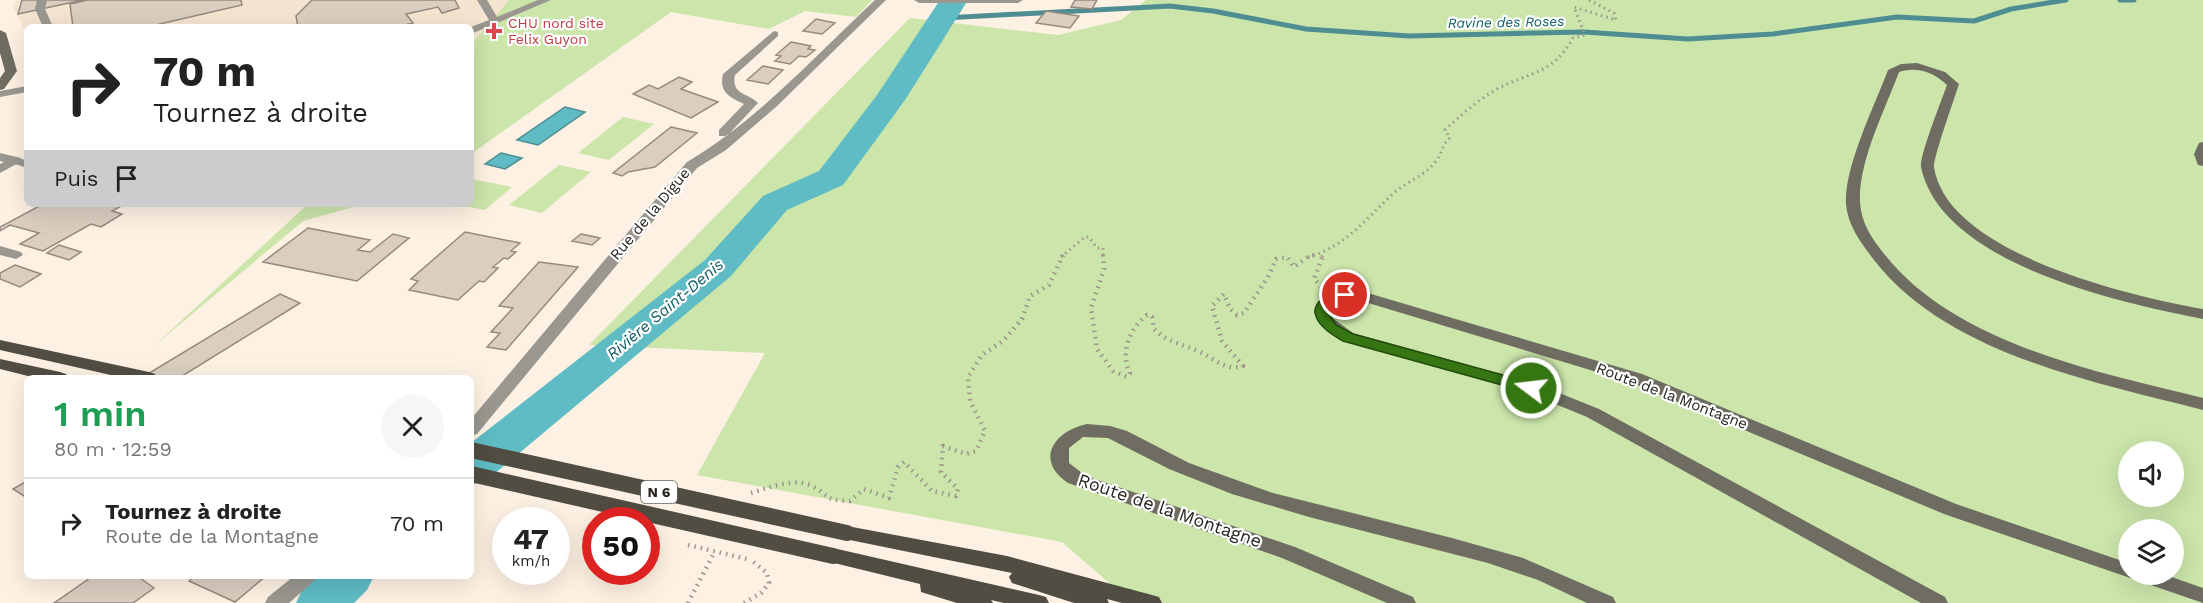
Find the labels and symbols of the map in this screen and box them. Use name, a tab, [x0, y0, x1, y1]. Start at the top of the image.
water label: Ravine des Roses	[1448, 13, 1564, 31]
place label: CHU nord site Felix Guyon	[508, 15, 604, 47]
marker: CHU nord site Felix Guyon	[485, 22, 503, 40]
street label: Rue de la Digue	[606, 164, 694, 264]
water label: Rivière Saint-Denis	[603, 255, 727, 363]
pin	[1319, 269, 1370, 320]
position arrow	[1499, 356, 1563, 420]
street label: Route de la Montagne	[1594, 359, 1750, 433]
street label: Route de la Montagne	[1075, 469, 1265, 551]
road number: N 6	[641, 481, 677, 503]
speed limit sign: 50	[582, 507, 660, 585]

